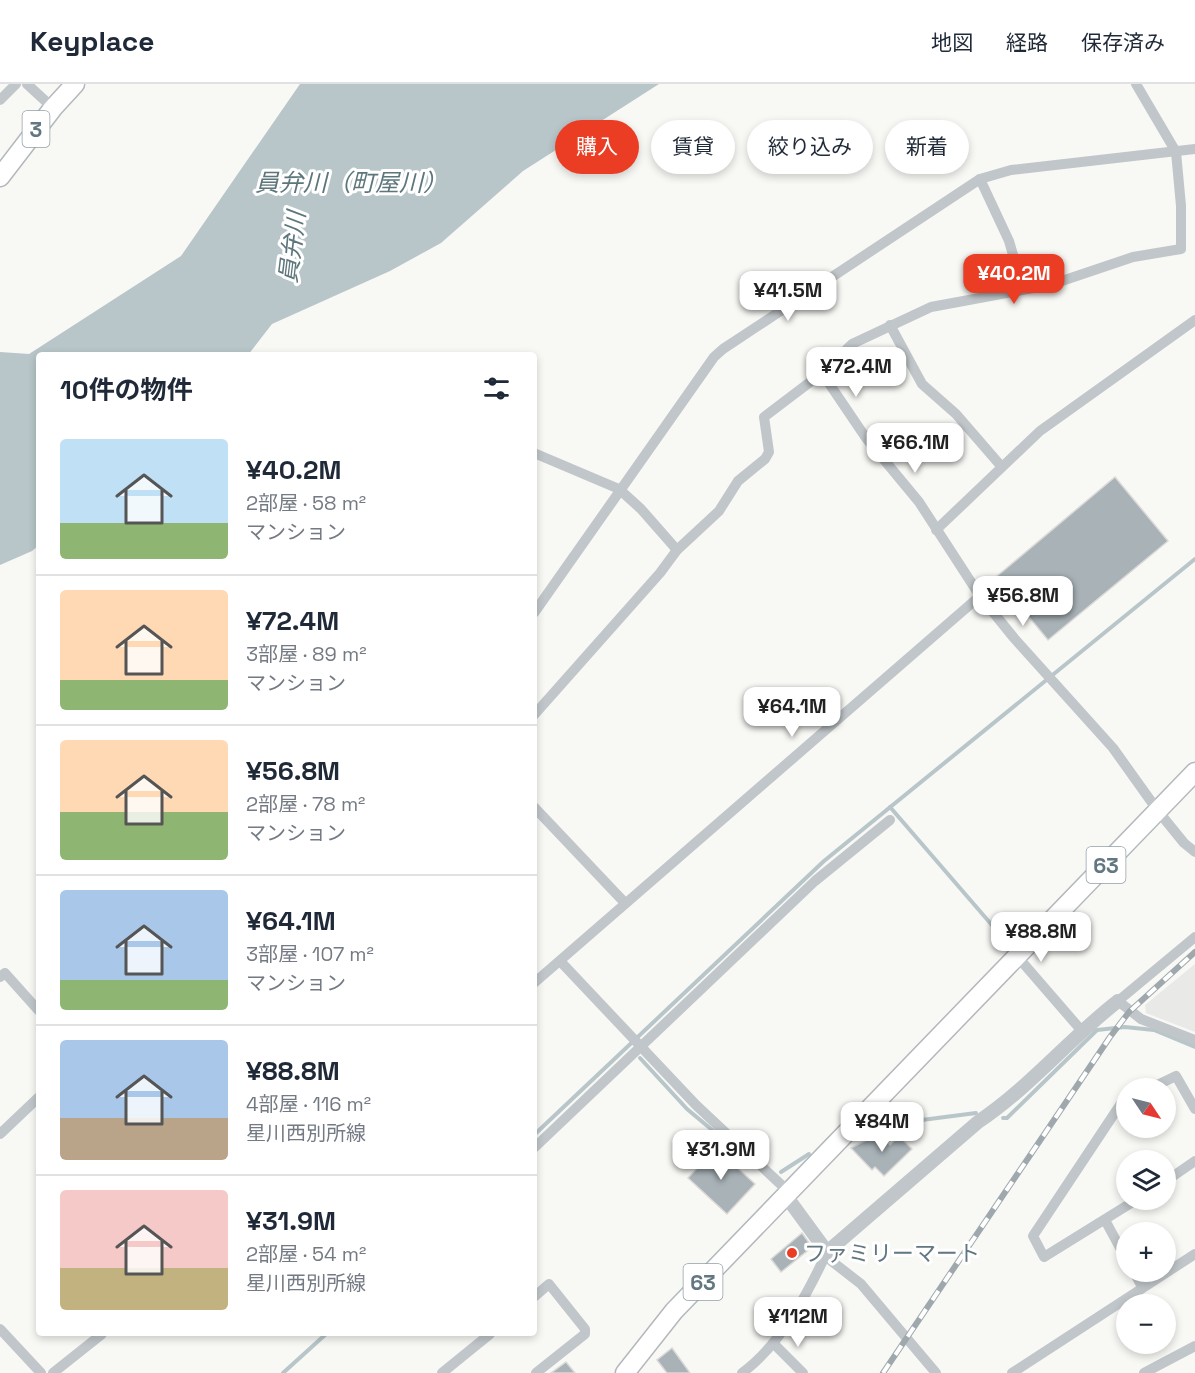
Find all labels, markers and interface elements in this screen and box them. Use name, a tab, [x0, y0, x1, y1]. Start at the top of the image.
text: Keyplace	[30, 23, 154, 59]
text: 地図	[931, 29, 973, 56]
text: 経路	[1006, 29, 1048, 56]
text: 保存済み	[1081, 29, 1165, 56]
road number: 3	[22, 111, 50, 147]
chip: 購入	[555, 120, 639, 174]
chip: 賃貸	[651, 120, 735, 174]
chip: 絞り込み	[747, 120, 873, 174]
chip: 新着	[885, 120, 969, 174]
water label: 員弁川（町屋川）	[255, 167, 447, 198]
water label: 員弁川	[272, 206, 312, 285]
pin: ¥40.2M	[965, 254, 1063, 305]
text: ¥40.2M	[977, 260, 1051, 286]
pin: ¥41.5M	[739, 271, 837, 322]
text: ¥41.5M	[754, 277, 823, 303]
pin: ¥72.4M	[807, 347, 905, 398]
text: ¥72.4M	[820, 353, 892, 379]
icon: filters	[480, 372, 513, 405]
text: 10件の物件	[60, 373, 193, 407]
pin: ¥66.1M	[866, 423, 964, 474]
text: ¥66.1M	[881, 429, 949, 455]
text: ¥40.2M	[246, 453, 341, 487]
icon: home	[108, 463, 180, 535]
text: 2部屋 · 58 m²	[246, 490, 366, 516]
text: マンション	[246, 519, 346, 545]
pin: ¥56.8M	[974, 576, 1072, 627]
text: ¥56.8M	[987, 582, 1059, 608]
text: ¥72.4M	[246, 604, 339, 638]
icon: home	[108, 614, 180, 686]
text: 3部屋 · 89 m²	[246, 641, 366, 667]
text: マンション	[246, 670, 346, 696]
pin: ¥64.1M	[743, 687, 841, 738]
text: ¥64.1M	[757, 693, 827, 719]
text: ¥56.8M	[246, 754, 340, 788]
icon: home	[108, 764, 180, 836]
text: 2部屋 · 78 m²	[246, 791, 365, 817]
text: マンション	[246, 820, 346, 846]
road number: 63	[1086, 847, 1126, 883]
text: ¥64.1M	[246, 904, 336, 938]
pin: ¥88.8M	[992, 912, 1090, 963]
icon: home	[108, 914, 180, 986]
text: ¥88.8M	[1005, 918, 1077, 944]
text: 3部屋 · 107 m²	[246, 941, 374, 967]
text: マンション	[246, 970, 346, 996]
text: ¥88.8M	[246, 1054, 340, 1088]
icon: home	[108, 1064, 180, 1136]
north arrow	[1116, 1078, 1176, 1138]
map controls	[1116, 1078, 1176, 1354]
text: 4部屋 · 116 m²	[246, 1091, 371, 1117]
pin: ¥84M	[846, 1102, 918, 1153]
text: ¥84M	[855, 1108, 909, 1134]
text: 星川西別所線	[246, 1120, 366, 1146]
pin: ¥31.9M	[672, 1130, 770, 1181]
text: ¥31.9M	[686, 1136, 756, 1162]
button: layers	[1116, 1150, 1176, 1210]
text: ¥31.9M	[246, 1204, 336, 1238]
icon: home	[108, 1214, 180, 1286]
button: +	[1116, 1222, 1176, 1282]
place label: ファミリーマート	[804, 1239, 980, 1267]
text: 2部屋 · 54 m²	[246, 1241, 366, 1267]
marker: ファミリーマート	[785, 1246, 799, 1260]
road number: 63	[684, 1264, 722, 1300]
text: 星川西別所線	[246, 1270, 366, 1296]
button: −	[1116, 1294, 1176, 1354]
pin: ¥112M	[756, 1297, 840, 1348]
text: ¥112M	[768, 1303, 828, 1329]

